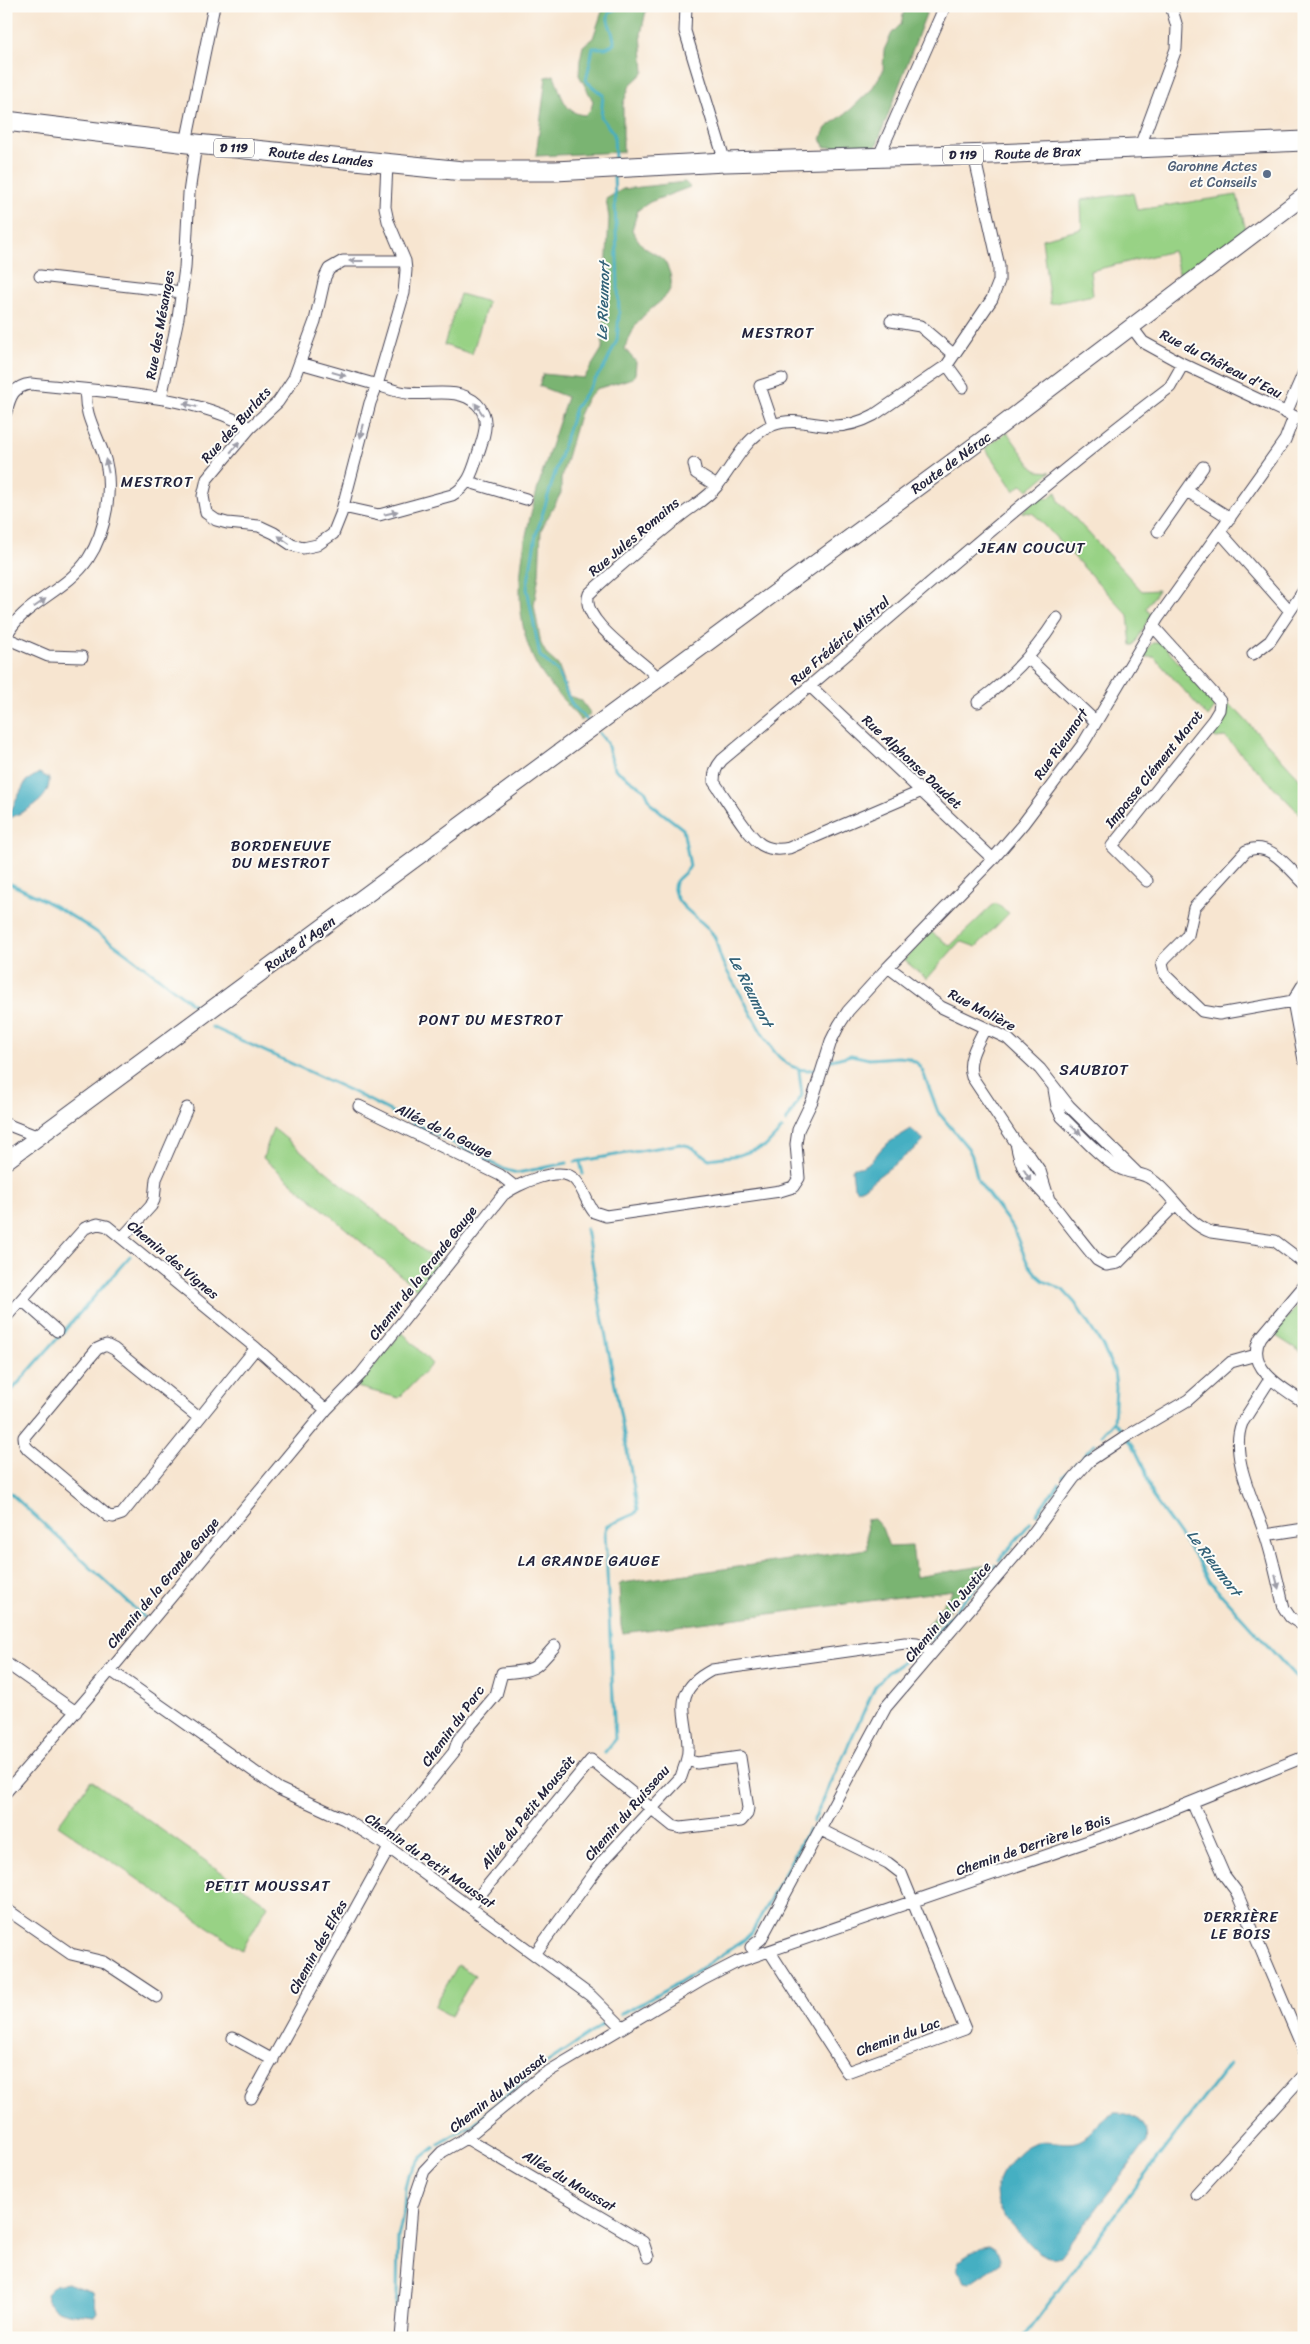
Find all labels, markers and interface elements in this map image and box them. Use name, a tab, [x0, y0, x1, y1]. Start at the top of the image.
road number: D 119	[214, 138, 254, 158]
street label: Route des Landes	[268, 139, 375, 175]
street label: Route de Brax	[994, 139, 1083, 167]
road number: D 119	[943, 146, 983, 164]
place label: Garonne Actes et Conseils	[1168, 154, 1258, 195]
marker: Garonne Actes et Conseils	[1261, 168, 1273, 180]
one-way arrow	[348, 257, 364, 265]
water label: Le Rieumort	[589, 258, 617, 341]
street label: Rue des Mésanges	[138, 268, 182, 381]
district label: MESTROT	[742, 320, 815, 346]
street label: Rue du Château d'Eau	[1155, 322, 1287, 406]
one-way arrow	[331, 370, 346, 378]
street label: Rue des Burlats	[195, 381, 278, 469]
one-way arrow	[183, 401, 198, 409]
one-way arrow	[475, 402, 484, 416]
one-way arrow	[358, 424, 366, 439]
street label: Route de Nérac	[905, 425, 997, 501]
one-way arrow	[230, 440, 241, 453]
one-way arrow	[103, 459, 111, 474]
district label: MESTROT	[121, 469, 194, 495]
street label: Rue Jules Romains	[583, 491, 686, 583]
one-way arrow	[383, 509, 398, 517]
one-way arrow	[277, 535, 291, 545]
district label: JEAN COUCUT	[977, 535, 1086, 561]
street label: Rue Frédéric Mistral	[784, 589, 897, 692]
one-way arrow	[33, 598, 46, 608]
street label: Rue Rieumort	[1027, 702, 1096, 785]
street label: Impasse Clément Marot	[1098, 704, 1210, 834]
street label: Rue Alphonse Daudet	[856, 708, 968, 816]
district label: BORDENEUVE DU MESTROT	[231, 833, 332, 876]
street label: Route d'Agen	[259, 909, 341, 979]
water label: Le Rieumort	[722, 950, 782, 1034]
street label: Rue Molière	[944, 982, 1020, 1038]
district label: PONT DU MESTROT	[419, 1007, 564, 1033]
district label: SAUBIOT	[1059, 1057, 1129, 1083]
street label: Allée de la Gauge	[390, 1096, 497, 1165]
one-way arrow	[1070, 1124, 1082, 1136]
one-way arrow	[1023, 1167, 1031, 1182]
street label: Chemin de la Grande Gauge	[362, 1200, 484, 1346]
street label: Chemin des Vignes	[121, 1214, 225, 1306]
street label: Chemin de la Grande Gauge	[100, 1511, 226, 1654]
water label: Le Rieumort	[1180, 1524, 1250, 1604]
district label: LA GRANDE GAUGE	[518, 1548, 661, 1574]
street label: Chemin de la Justice	[898, 1556, 998, 1668]
one-way arrow	[1274, 1575, 1282, 1590]
street label: Chemin du Parc	[415, 1680, 491, 1772]
street label: Allée du Petit Moussât	[473, 1749, 582, 1875]
street label: Chemin du Ruisseau	[578, 1759, 676, 1867]
street label: Chemin du Petit Moussat	[360, 1806, 502, 1916]
street label: Chemin de Derrière le Bois	[953, 1807, 1114, 1883]
district label: PETIT MOUSSAT	[205, 1873, 331, 1899]
street label: Chemin des Elfes	[282, 1895, 355, 1999]
district label: DERRIÈRE LE BOIS	[1203, 1904, 1279, 1947]
street label: Chemin du Lac	[852, 2010, 944, 2064]
street label: Chemin du Moussat	[443, 2047, 553, 2139]
street label: Allée du Moussat	[517, 2143, 622, 2219]

